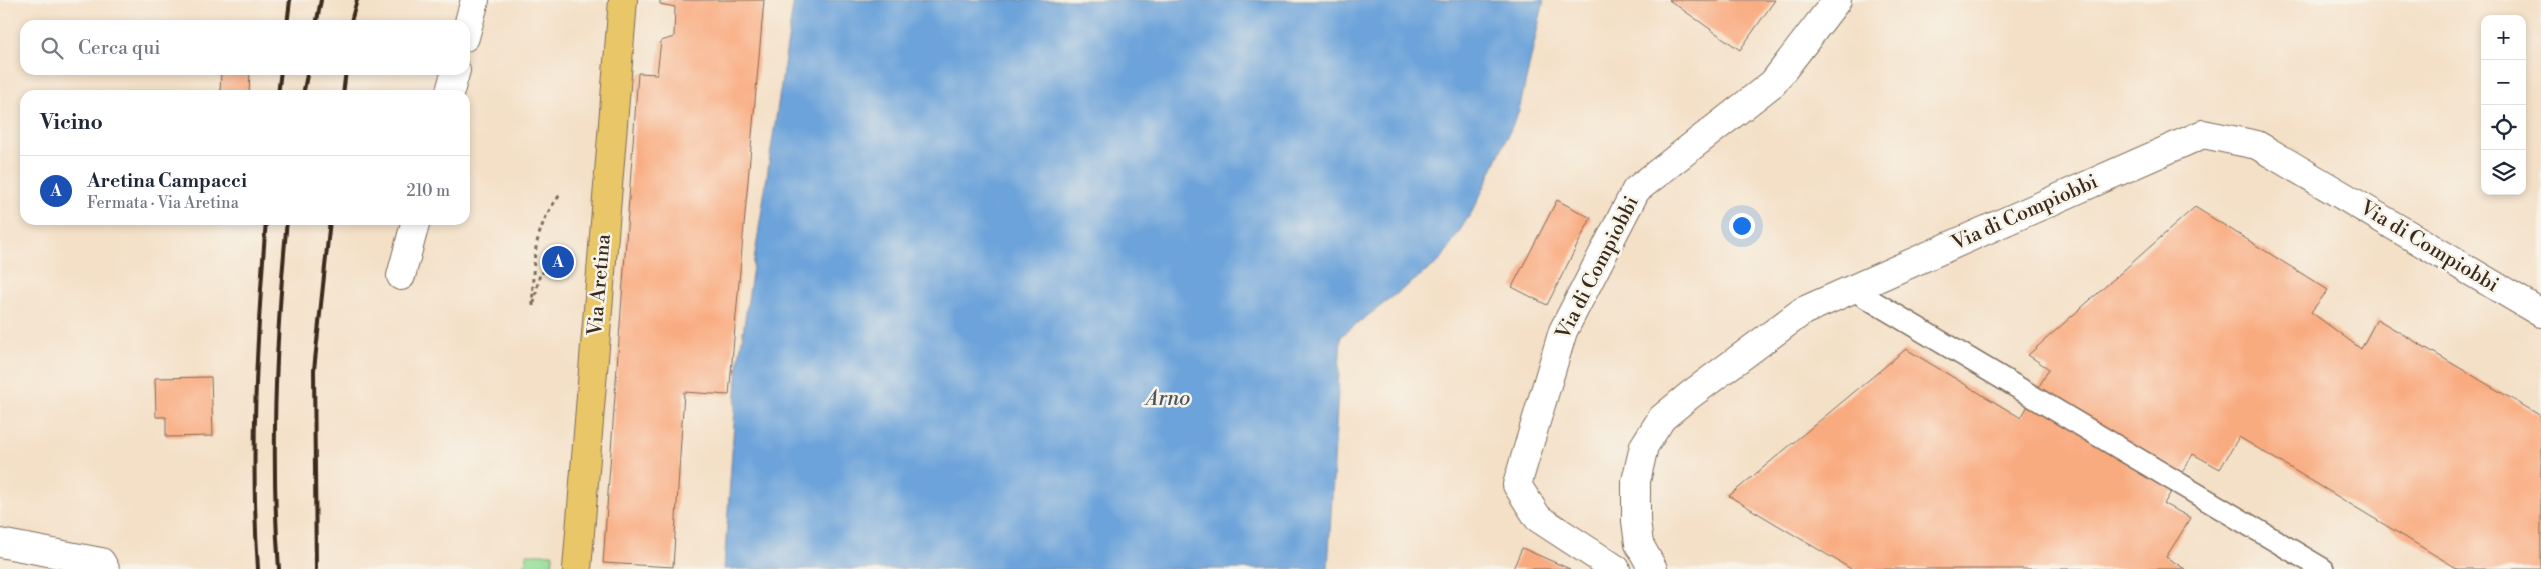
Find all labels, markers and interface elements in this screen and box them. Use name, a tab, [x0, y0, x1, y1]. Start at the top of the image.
map controls	[2481, 15, 2526, 195]
button: +	[2481, 15, 2526, 60]
search box	[20, 20, 470, 75]
icon: search	[38, 34, 66, 62]
text: Cerca qui	[78, 36, 161, 60]
button: −	[2481, 60, 2526, 105]
button: locate	[2481, 105, 2526, 150]
text: Vicino	[40, 110, 103, 136]
button: layers	[2481, 150, 2526, 195]
text: Aretina Campacci	[87, 169, 247, 193]
street label: Via di Compiobbi	[1947, 169, 2102, 257]
text: A	[50, 181, 62, 201]
text: 210 m	[406, 181, 450, 201]
street label: Via di Compiobbi	[1551, 192, 1645, 345]
text: Fermata · Via Aretina	[87, 193, 239, 213]
street label: Via di Compiobbi	[2354, 195, 2503, 298]
your location	[1729, 213, 1755, 239]
street label: Via Aretina	[583, 232, 617, 338]
pin: A	[542, 243, 574, 281]
water label: Arno	[1144, 386, 1190, 412]

